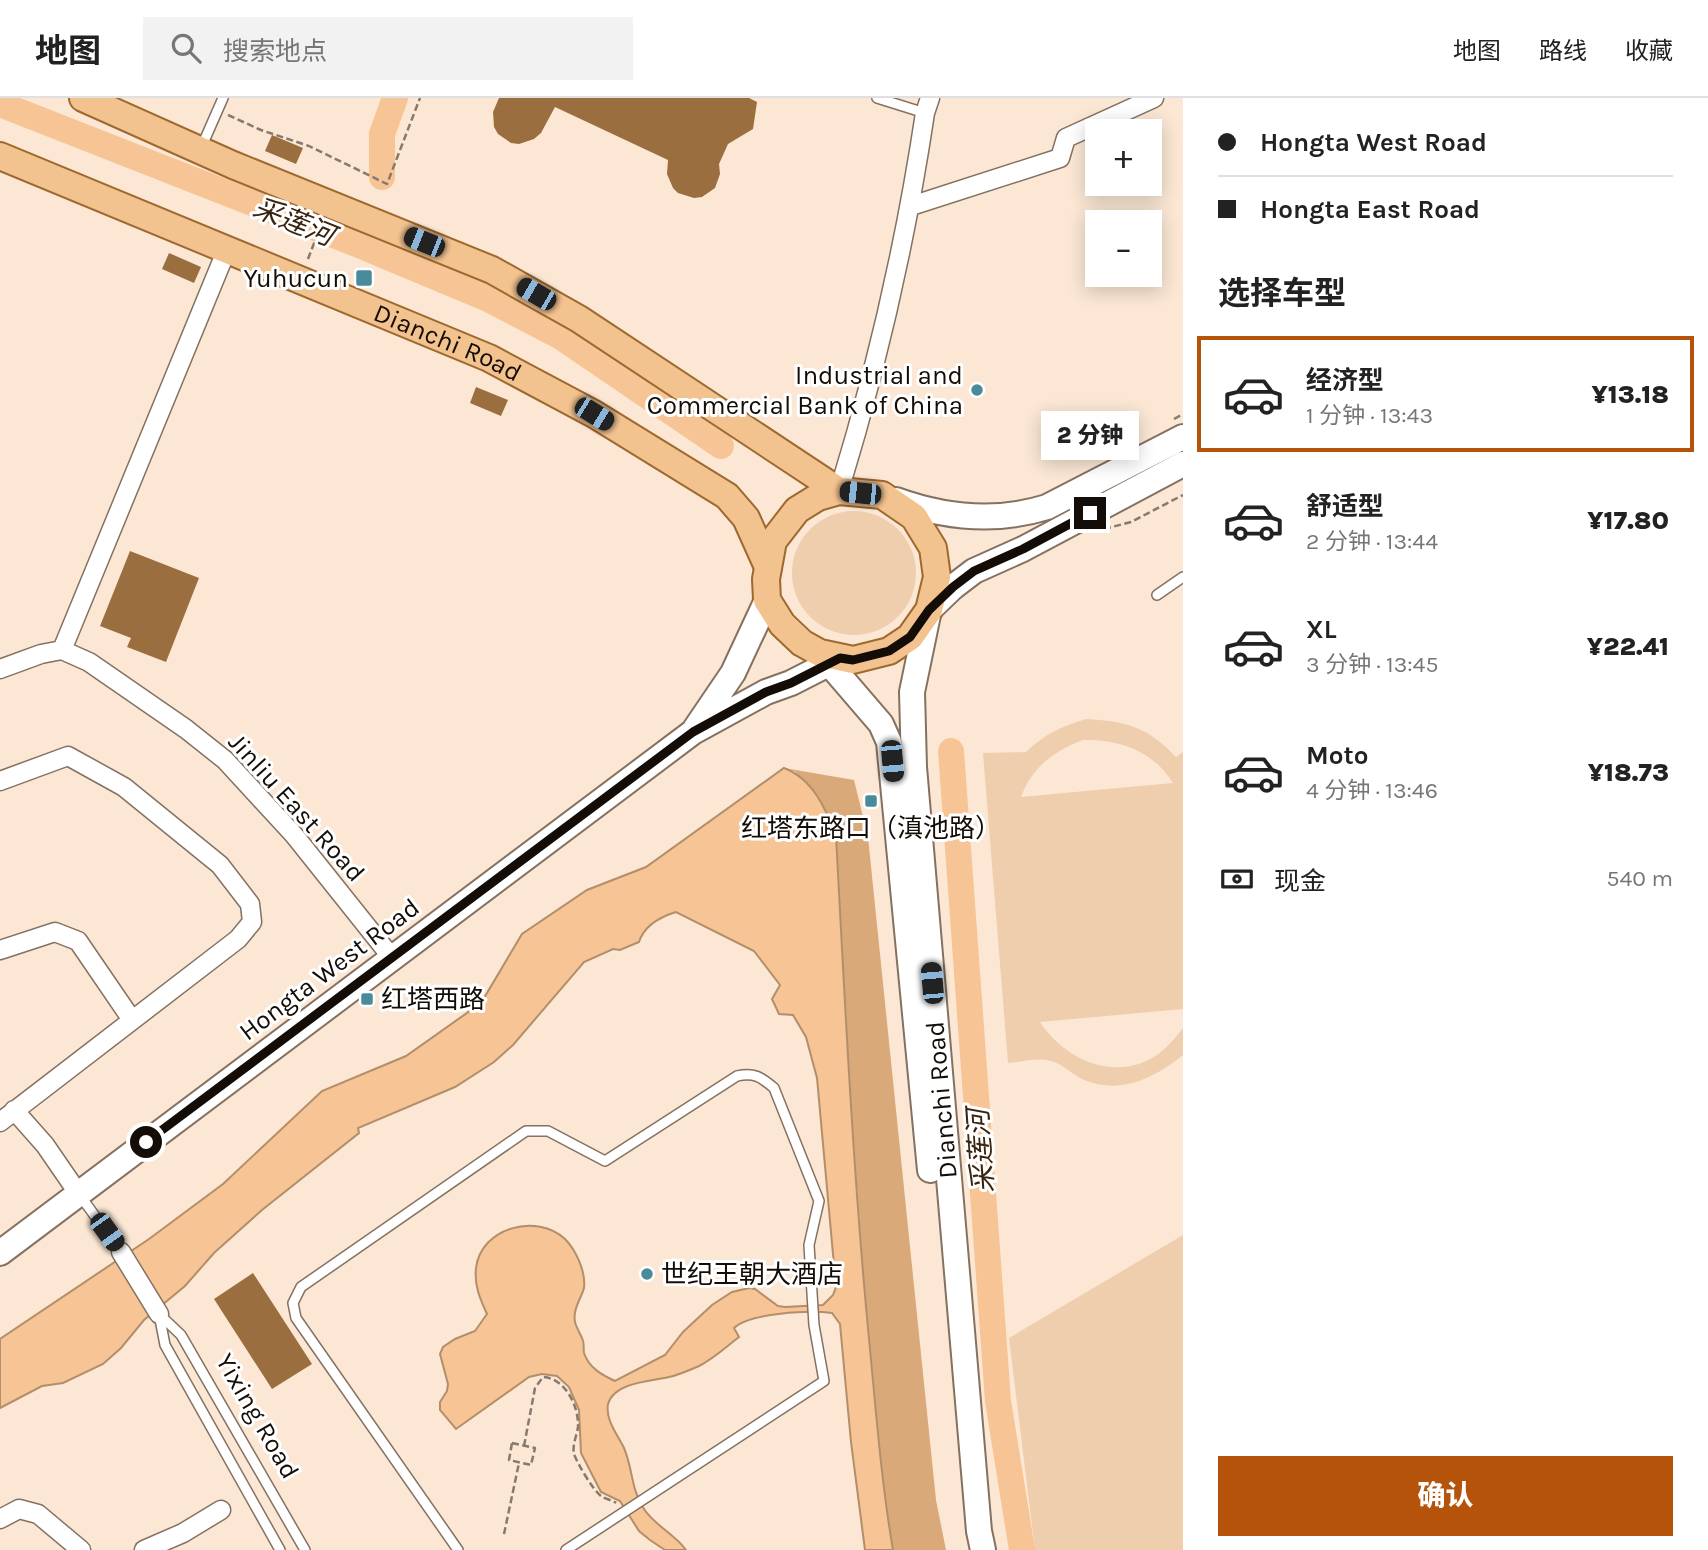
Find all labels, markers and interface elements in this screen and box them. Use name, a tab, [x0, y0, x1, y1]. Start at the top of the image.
search box	[143, 17, 633, 80]
icon: search	[167, 29, 205, 67]
text: 地图	[35, 32, 101, 70]
text: 搜索地点	[223, 36, 327, 67]
text: 地图	[1453, 37, 1501, 65]
text: 路线	[1539, 37, 1587, 65]
text: 收藏	[1625, 37, 1673, 65]
map controls	[1085, 119, 1162, 287]
button: +	[1085, 119, 1162, 196]
text: Hongta West Road	[1260, 127, 1487, 158]
water label: 采莲河	[249, 190, 344, 254]
text: Hongta East Road	[1260, 194, 1480, 225]
button: −	[1085, 210, 1162, 287]
car	[401, 224, 448, 260]
place label: Yuhucun	[243, 263, 348, 294]
marker: Yuhucun	[354, 268, 374, 288]
car	[513, 274, 560, 314]
text: 选择车型	[1218, 275, 1346, 312]
street label: Dianchi Road	[369, 297, 527, 389]
place label: Industrial and Commercial Bank of China	[647, 360, 963, 421]
icon: car	[1222, 363, 1285, 426]
text: 经济型	[1306, 365, 1384, 396]
text: ¥13.18	[1591, 379, 1669, 410]
marker: Industrial and Commercial Bank of China	[969, 382, 985, 398]
car	[571, 394, 618, 434]
text: 1 分钟 · 13:43	[1306, 402, 1433, 429]
callout: 2 分钟	[1041, 412, 1139, 460]
text: 2 分钟	[1057, 422, 1123, 449]
car	[839, 480, 882, 506]
icon: car	[1222, 489, 1285, 552]
text: 舒适型	[1306, 491, 1384, 522]
route end	[1074, 497, 1106, 529]
text: ¥17.80	[1587, 505, 1669, 536]
text: 2 分钟 · 13:44	[1306, 528, 1438, 555]
text: XL	[1306, 614, 1337, 645]
icon: car	[1222, 615, 1285, 678]
text: ¥22.41	[1587, 631, 1669, 662]
text: 3 分钟 · 13:45	[1306, 651, 1438, 678]
street label: Jinliu East Road	[222, 727, 371, 888]
car	[880, 739, 905, 783]
text: Moto	[1306, 740, 1368, 771]
icon: car	[1222, 741, 1285, 804]
text: ¥18.73	[1588, 757, 1669, 788]
text: 4 分钟 · 13:46	[1306, 777, 1438, 804]
marker: 红塔东路口（滇池路）	[863, 793, 879, 809]
place label: 红塔东路口（滇池路）	[741, 813, 1001, 844]
icon: cash	[1218, 860, 1256, 898]
text: 540 m	[1607, 865, 1673, 892]
text: 现金	[1274, 866, 1326, 897]
street label: Hongta West Road	[233, 892, 425, 1047]
car	[920, 961, 945, 1005]
place label: 红塔西路	[381, 984, 485, 1015]
marker: 红塔西路	[359, 991, 375, 1007]
street label: Dianchi Road	[919, 1020, 964, 1180]
water label: 采莲河	[961, 1103, 1000, 1194]
route start	[130, 1126, 162, 1158]
car	[87, 1209, 128, 1255]
place label: 世纪王朝大酒店	[661, 1259, 843, 1290]
marker: 世纪王朝大酒店	[639, 1266, 655, 1282]
street label: Yixing Road	[209, 1348, 306, 1484]
button: 确认	[1218, 1456, 1673, 1536]

